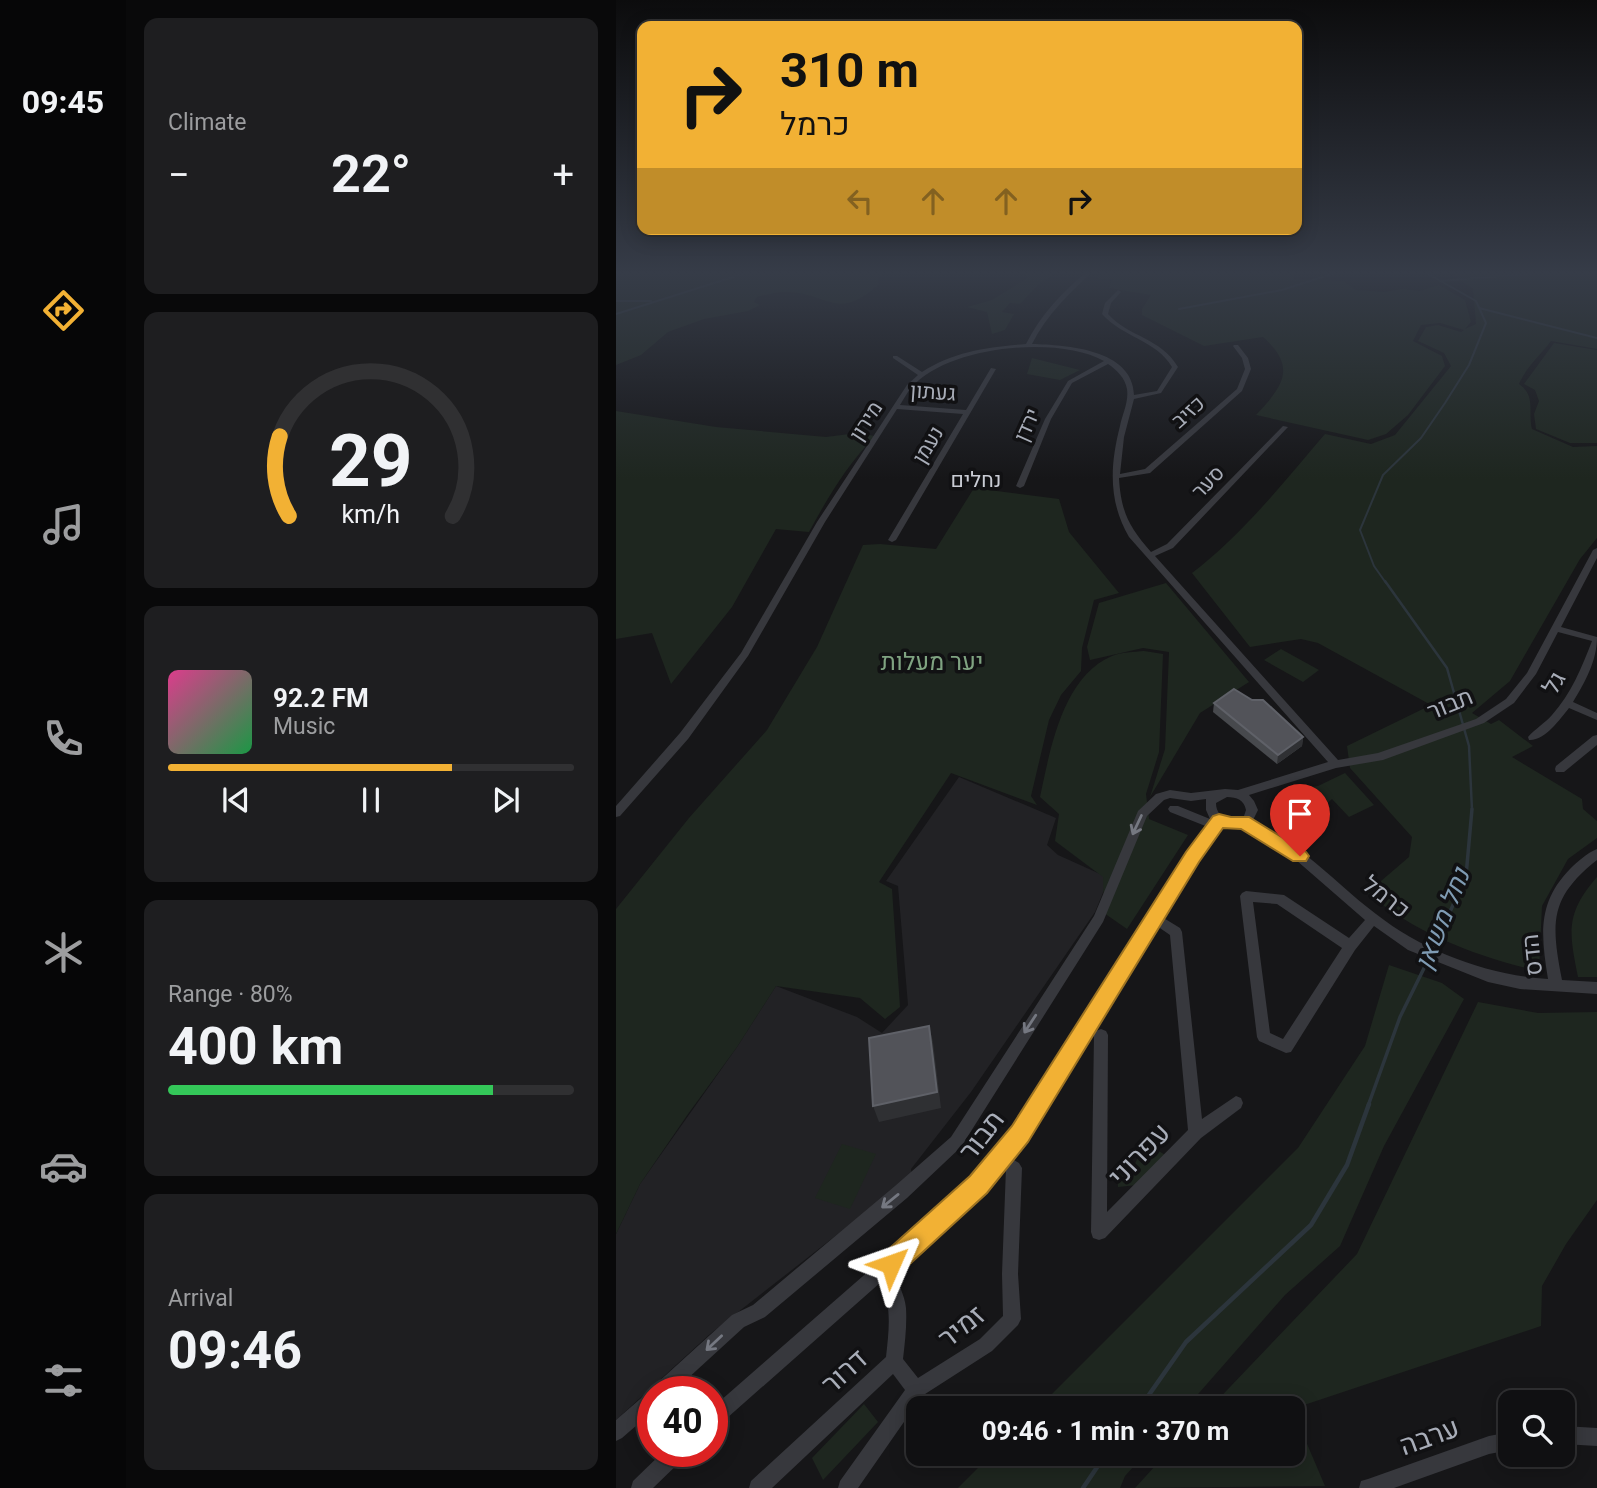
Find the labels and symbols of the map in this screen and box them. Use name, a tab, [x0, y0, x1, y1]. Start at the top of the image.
street label: געתון	[909, 378, 957, 406]
street label: כזיב	[1167, 391, 1209, 433]
street label: מירון	[844, 397, 888, 445]
street label: ירדן	[1009, 405, 1045, 445]
street label: נעמן	[908, 422, 948, 468]
street label: סער	[1187, 461, 1229, 503]
district label: נחלים	[951, 468, 1001, 492]
park label: יער מעלות	[881, 648, 983, 676]
street label: גל	[1536, 667, 1572, 699]
street label: תבור	[1423, 682, 1477, 726]
pin	[1270, 784, 1330, 856]
one-way arrow	[1130, 813, 1143, 835]
water label: נחל משאן	[1408, 863, 1476, 974]
street label: כרמל	[1357, 870, 1415, 924]
street label: הדס	[1516, 933, 1548, 977]
one-way arrow	[1023, 1014, 1037, 1033]
street label: תבור	[952, 1104, 1011, 1167]
street label: עפרוני	[1102, 1116, 1177, 1193]
one-way arrow	[882, 1193, 900, 1208]
position arrow	[854, 1227, 928, 1301]
street label: זמיר	[932, 1298, 991, 1355]
one-way arrow	[705, 1335, 723, 1351]
street label: דרור	[815, 1342, 874, 1400]
speed limit sign: 40	[637, 1376, 728, 1467]
street label: ערבה	[1395, 1411, 1464, 1462]

